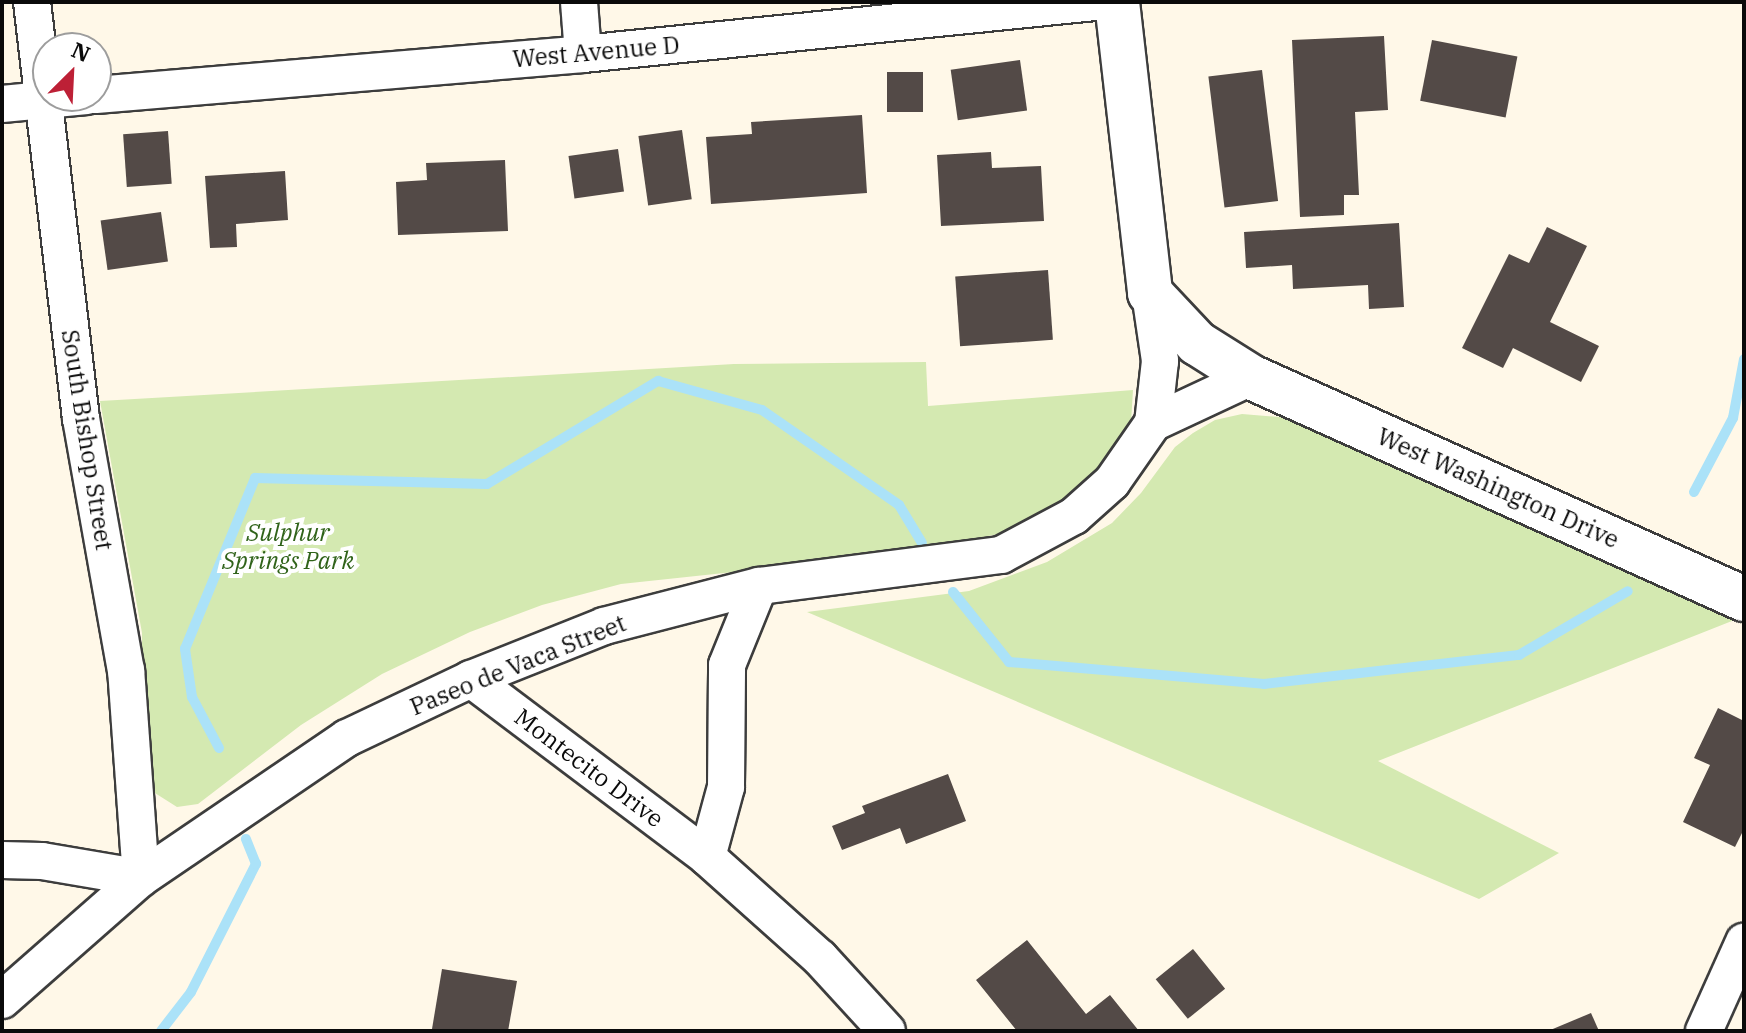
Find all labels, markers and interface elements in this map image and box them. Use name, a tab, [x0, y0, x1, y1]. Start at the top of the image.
street label: West Avenue D	[511, 30, 681, 74]
north arrow	[32, 32, 112, 112]
text: N	[67, 35, 95, 68]
street label: South Bishop Street	[55, 328, 119, 552]
street label: West Washington Drive	[1373, 422, 1623, 554]
park label: Sulphur Springs Park	[222, 519, 354, 575]
street label: Paseo de Vaca Street	[406, 609, 630, 721]
street label: Montecito Drive	[509, 703, 669, 833]

